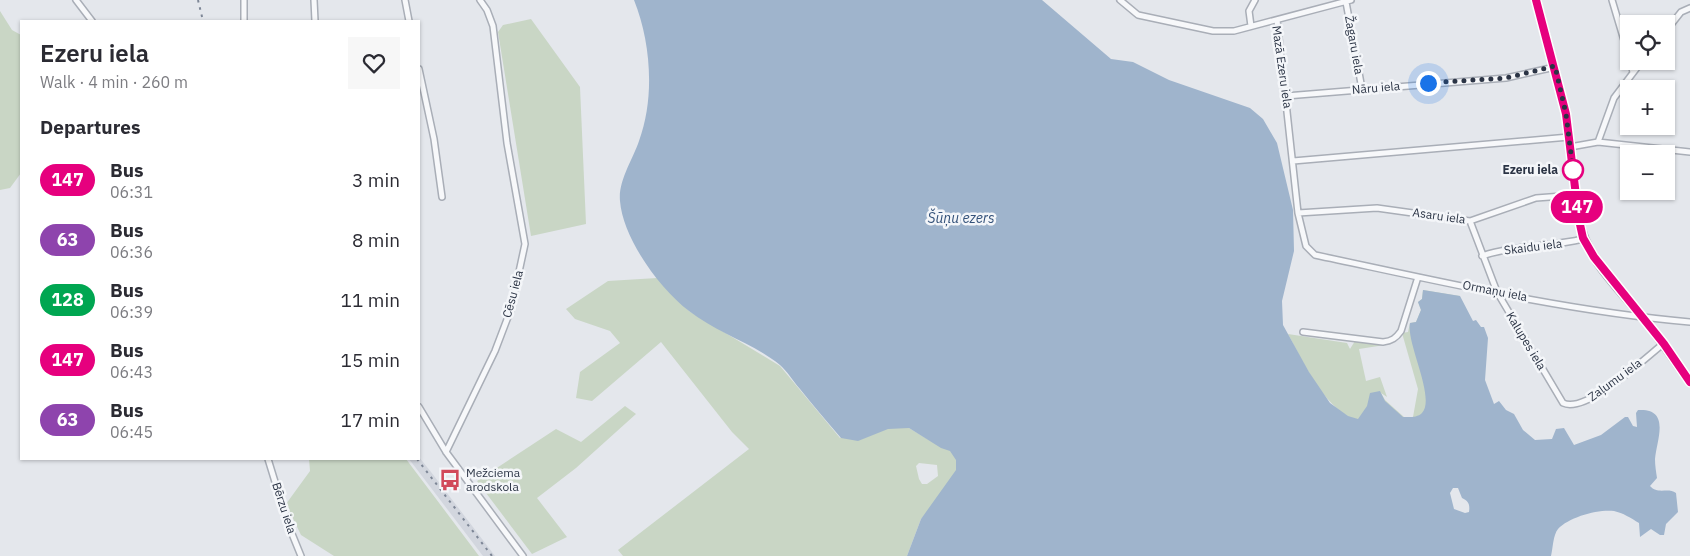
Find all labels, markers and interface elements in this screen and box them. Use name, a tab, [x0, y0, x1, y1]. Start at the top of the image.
street label: Žagaru iela	[1342, 14, 1367, 76]
map controls	[1620, 15, 1675, 200]
button: locate	[1620, 15, 1675, 70]
street label: Mazā Ezeru iela	[1269, 25, 1296, 110]
text: Ezeru iela	[40, 37, 149, 69]
button: heart	[348, 37, 400, 89]
your location	[1416, 71, 1441, 96]
text: Walk · 4 min · 260 m	[40, 72, 188, 92]
street label: Nāru iela	[1351, 78, 1401, 97]
button: +	[1620, 80, 1675, 135]
text: Departures	[40, 115, 140, 139]
button: −	[1620, 145, 1675, 200]
text: Bus	[110, 158, 144, 182]
marker: Ezeru iela	[1562, 159, 1584, 181]
place label: Ezeru iela	[1502, 162, 1558, 177]
text: 147	[51, 168, 84, 191]
text: 3 min	[352, 168, 400, 192]
text: 06:31	[110, 182, 153, 202]
line badge: 147	[1548, 191, 1606, 223]
text: 147	[1561, 195, 1593, 218]
street label: Asaru iela	[1412, 204, 1467, 227]
water label: Šūņu ezers	[927, 208, 995, 227]
text: Bus	[110, 218, 144, 242]
text: 63	[57, 228, 78, 251]
text: 8 min	[352, 228, 400, 252]
street label: Skaidu iela	[1503, 235, 1563, 258]
text: 06:36	[110, 242, 153, 262]
street label: Cēsu iela	[499, 268, 526, 319]
street label: Ormaņu iela	[1462, 277, 1529, 304]
text: Bus	[110, 278, 144, 302]
text: 128	[51, 288, 84, 311]
text: 11 min	[341, 288, 400, 312]
text: 06:39	[110, 302, 153, 322]
street label: Kalupes iela	[1503, 309, 1550, 373]
text: Bus	[110, 338, 144, 362]
text: 147	[51, 348, 84, 371]
text: 15 min	[341, 348, 400, 372]
street label: Zaļumu iela	[1585, 355, 1645, 404]
text: 06:43	[110, 362, 153, 382]
text: Bus	[110, 398, 144, 422]
text: 63	[57, 408, 78, 431]
text: 17 min	[341, 408, 400, 432]
text: 06:45	[110, 422, 153, 442]
place label: Mežciema arodskola	[466, 465, 521, 494]
bus stop icon: Mežciema arodskola	[437, 467, 463, 493]
street label: Bērzu iela	[269, 480, 300, 536]

